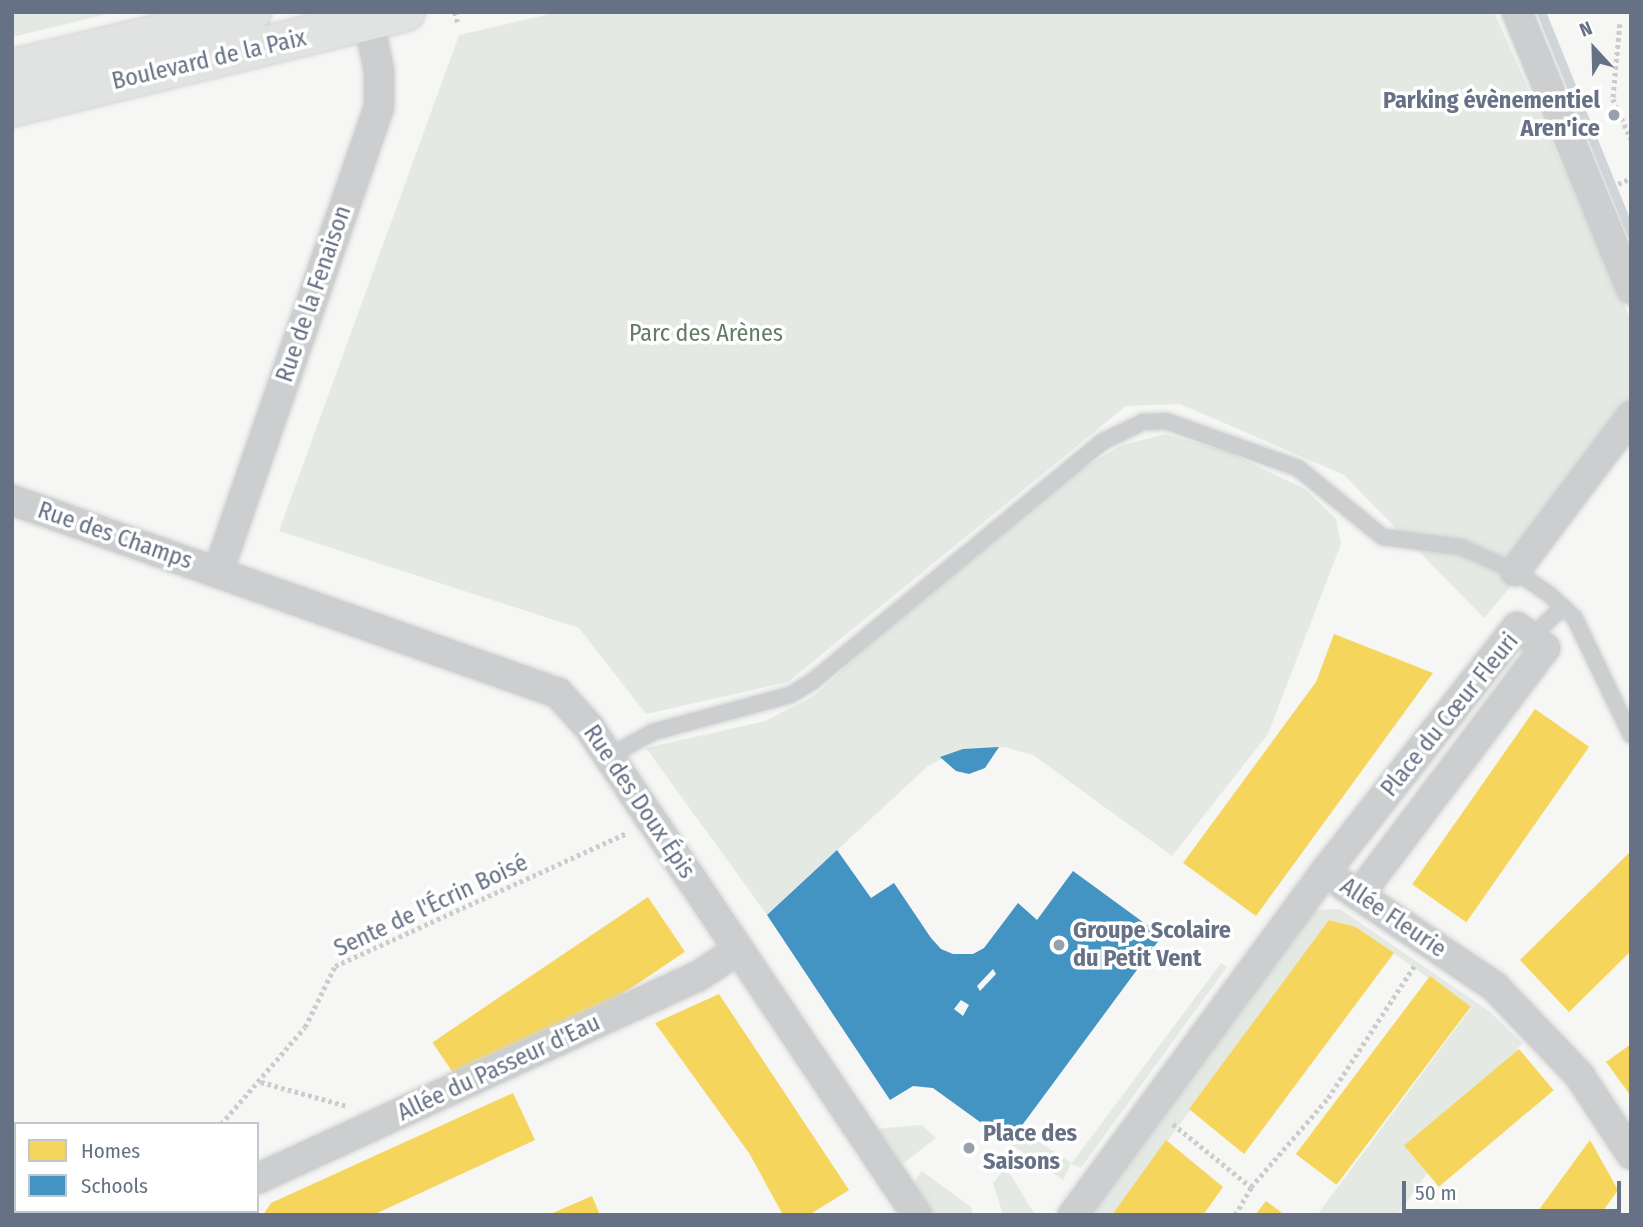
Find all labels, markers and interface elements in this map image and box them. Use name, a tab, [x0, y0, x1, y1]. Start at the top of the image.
north arrow	[1559, 14, 1629, 84]
text: N	[1576, 16, 1596, 42]
street label: Boulevard de la Paix	[109, 24, 309, 96]
place label: Parking évènementiel Aren'ice	[1383, 87, 1600, 143]
marker: Parking évènementiel Aren'ice	[1606, 107, 1622, 123]
street label: Rue de la Fenaison	[270, 202, 358, 386]
park label: Parc des Arènes	[629, 320, 783, 348]
street label: Rue des Champs	[34, 496, 196, 576]
street label: Place du Cœur Fleuri	[1375, 627, 1525, 803]
street label: Rue des Doux Épis	[577, 720, 701, 884]
street label: Sente de l'Écrin Boisé	[330, 849, 532, 963]
street label: Allée Fleurie	[1334, 872, 1452, 964]
place label: Groupe Scolaire du Petit Vent	[1073, 917, 1231, 973]
marker: Groupe Scolaire du Petit Vent	[1051, 937, 1067, 953]
street label: Allée du Passeur d'Eau	[393, 1008, 605, 1128]
place label: Place des Saisons	[983, 1120, 1077, 1176]
legend	[14, 1122, 259, 1213]
text: Homes	[81, 1138, 140, 1164]
marker: Place des Saisons	[961, 1140, 977, 1156]
scale bar	[1405, 1168, 1624, 1212]
text: Schools	[81, 1173, 148, 1199]
text: 50 m	[1415, 1180, 1457, 1206]

